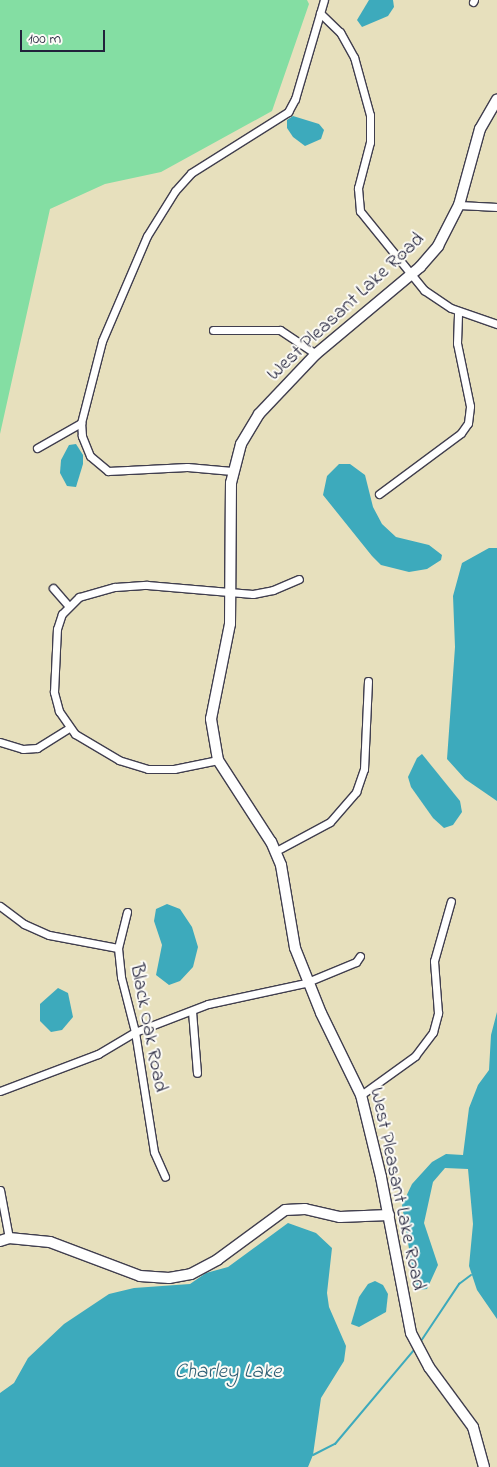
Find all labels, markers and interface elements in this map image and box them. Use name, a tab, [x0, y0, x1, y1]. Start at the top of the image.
scale bar	[22, 20, 108, 52]
text: 100 m	[28, 28, 61, 50]
street label: West Pleasant Lake Road	[262, 228, 430, 386]
street label: Black Oak Road	[124, 962, 172, 1094]
street label: West Pleasant Lake Road	[364, 1085, 430, 1293]
water label: Charley Lake	[175, 1359, 281, 1385]

